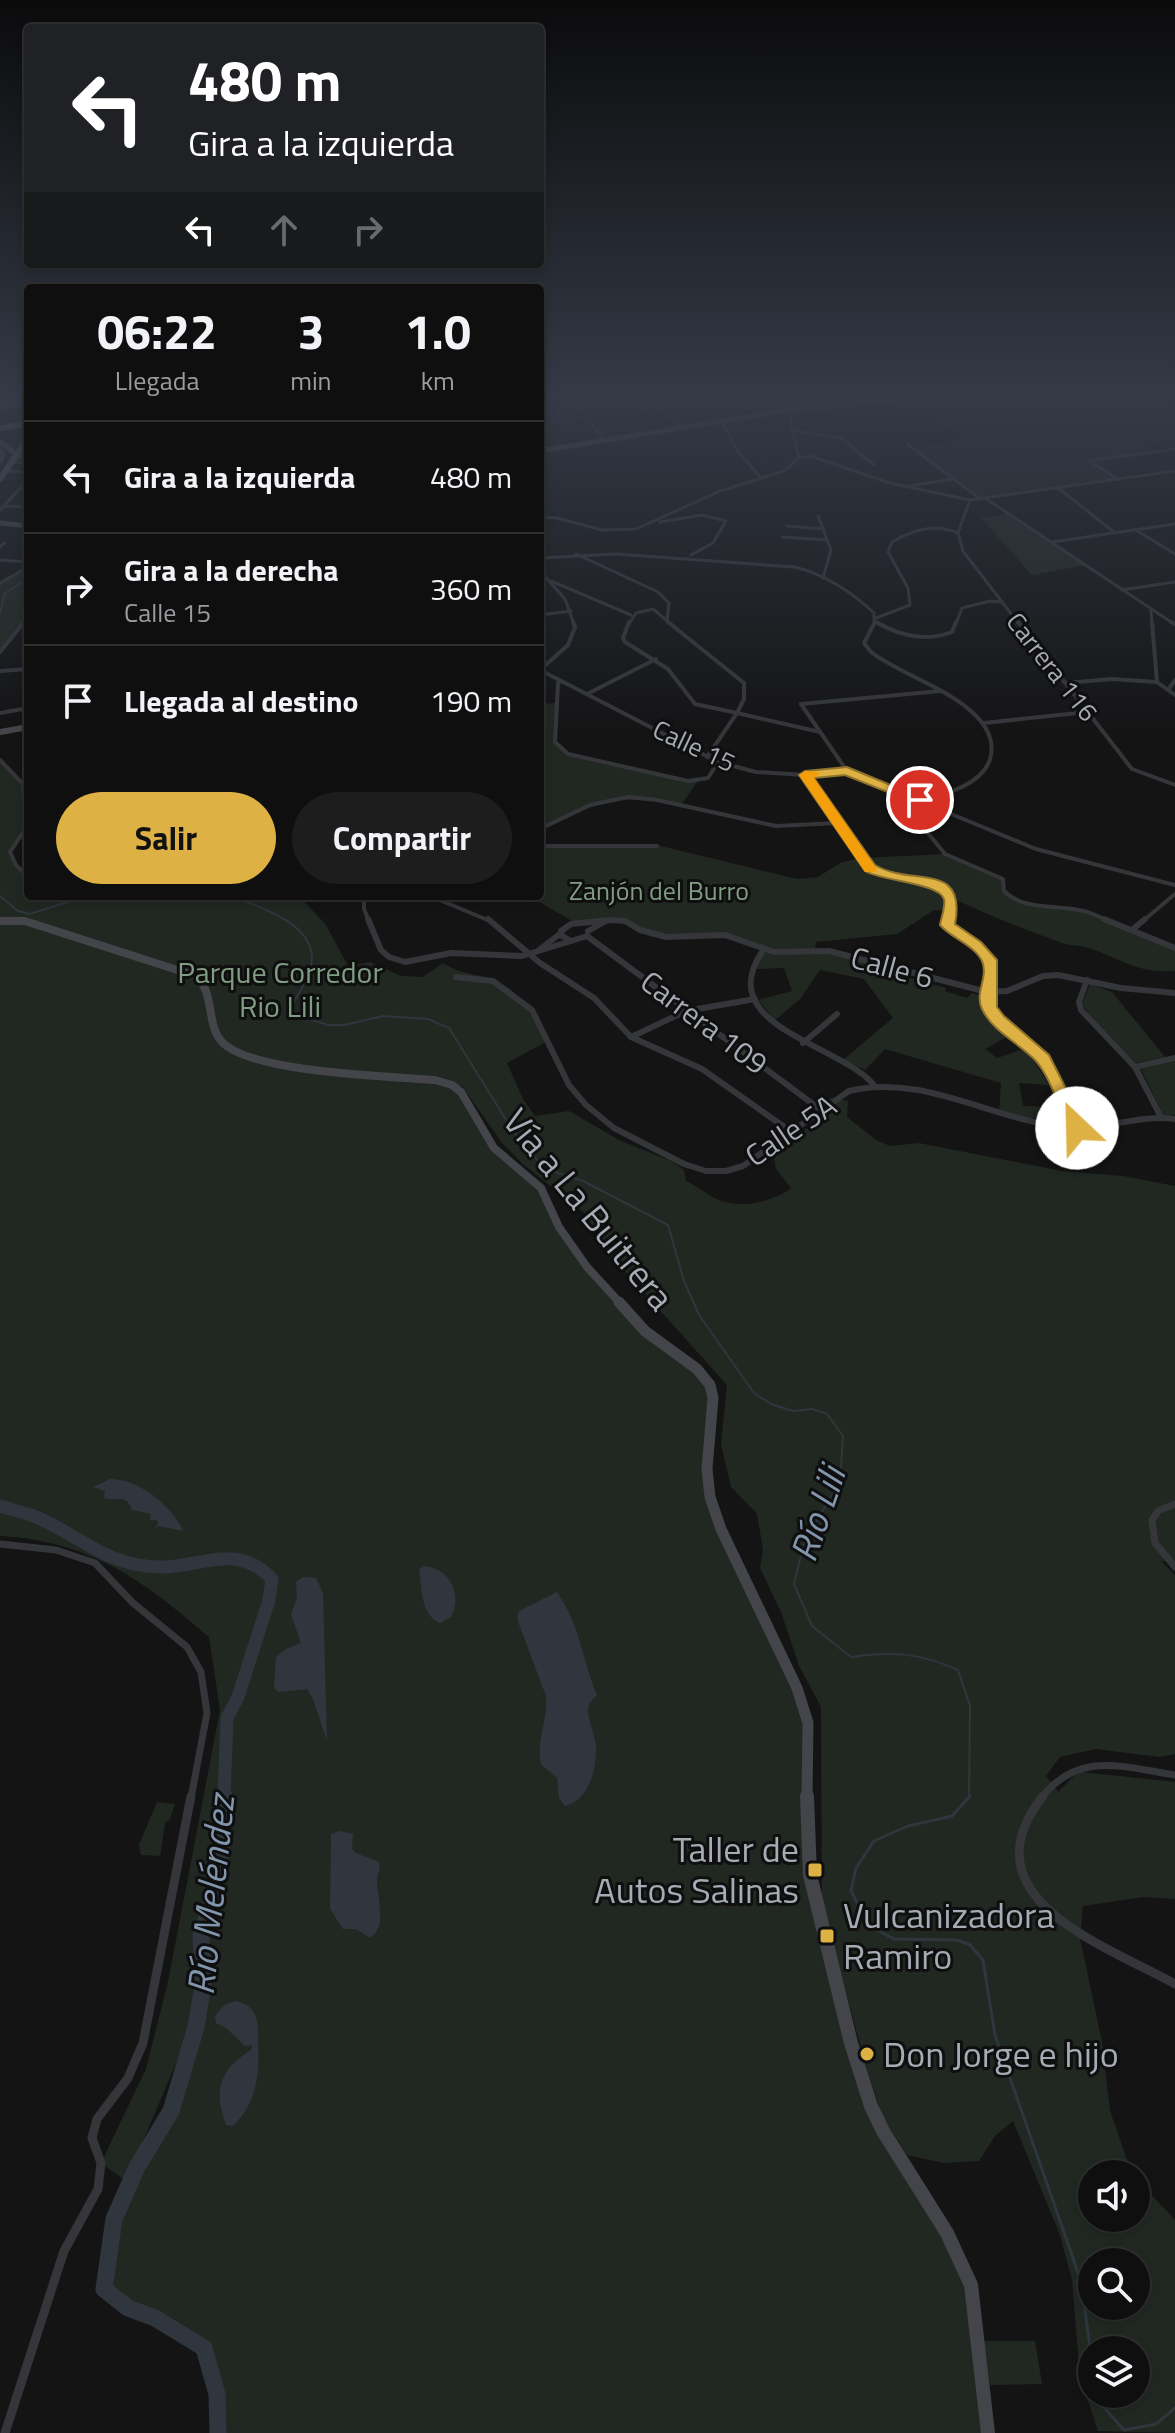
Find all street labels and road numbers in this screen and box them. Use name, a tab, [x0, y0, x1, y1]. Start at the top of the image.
street label: Carrera 116	[997, 604, 1108, 730]
street label: Calle 15	[646, 709, 742, 782]
street label: Calle 6	[846, 934, 939, 1000]
street label: Carrera 109	[631, 959, 778, 1086]
street label: Calle 5A	[735, 1083, 846, 1178]
street label: Vía a La Buitrera	[490, 1096, 688, 1322]

